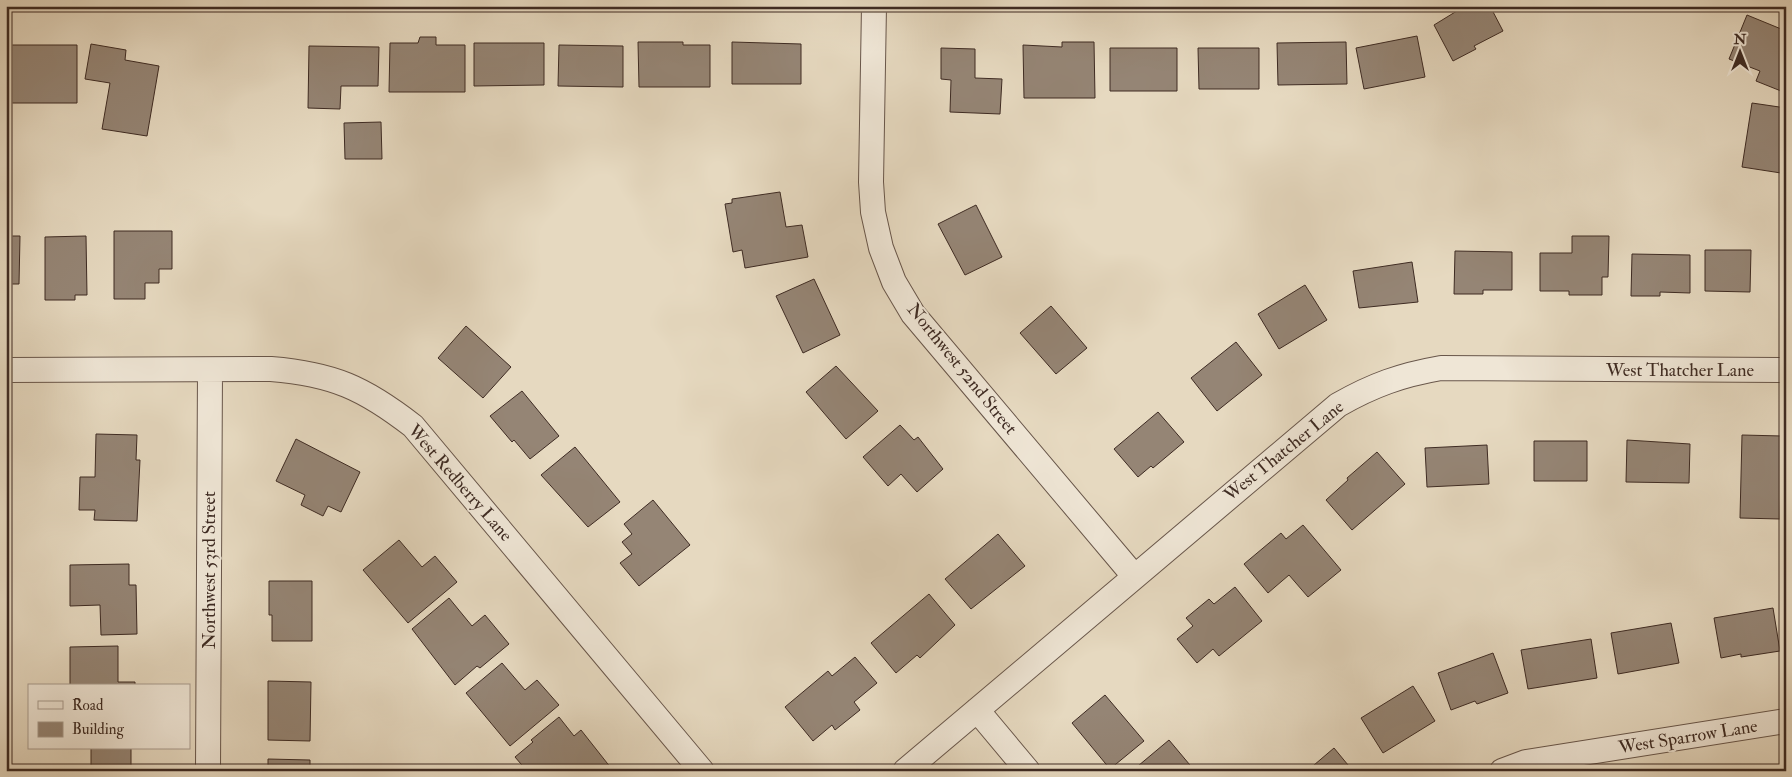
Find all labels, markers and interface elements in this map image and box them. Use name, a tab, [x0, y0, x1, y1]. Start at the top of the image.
north arrow	[1714, 28, 1764, 78]
text: N	[1733, 31, 1747, 48]
street label: Northwest 52nd Street	[902, 299, 1022, 440]
street label: West Thatcher Lane	[1605, 359, 1754, 382]
street label: West Thatcher Lane	[1218, 395, 1349, 507]
street label: West Redberry Lane	[402, 419, 517, 547]
street label: Northwest 53rd Street	[198, 491, 221, 649]
legend	[28, 684, 190, 750]
text: Road	[72, 696, 104, 715]
street label: West Sparrow Lane	[1616, 715, 1760, 760]
text: Building	[72, 720, 124, 739]

